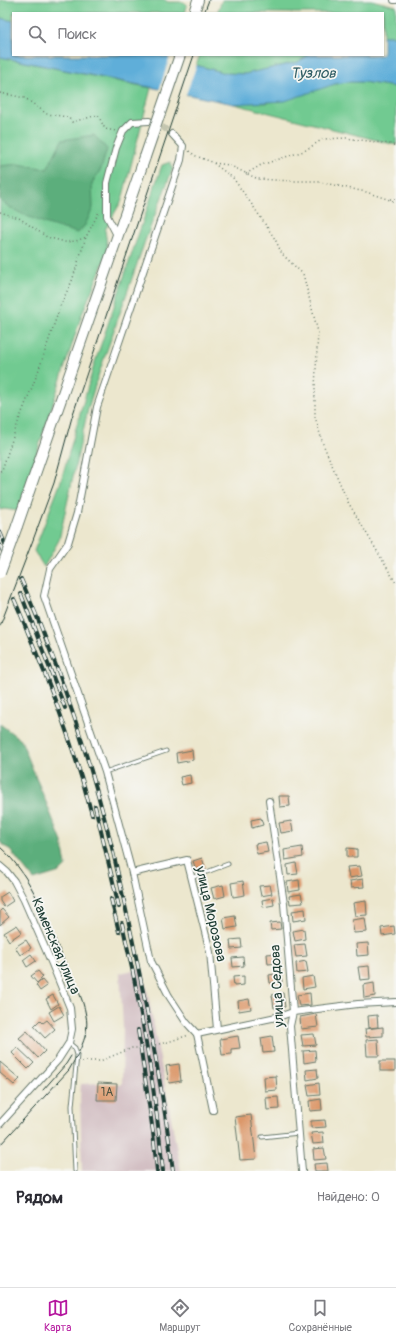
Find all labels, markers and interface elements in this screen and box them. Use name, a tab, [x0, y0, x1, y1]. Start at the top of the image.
search box	[12, 12, 384, 56]
icon: search	[26, 23, 48, 45]
text: Поиск	[58, 25, 97, 44]
water label: Тузлов	[290, 64, 336, 83]
street label: улица Морозова	[192, 864, 230, 963]
street label: Каменская улица	[28, 895, 84, 997]
street label: улица Седова	[266, 944, 288, 1029]
house number: 1А	[101, 1085, 113, 1100]
text: Рядом	[16, 1187, 63, 1208]
text: Найдено: 0	[317, 1189, 380, 1205]
tab: Карта	[44, 1297, 71, 1334]
tab: Маршрут	[159, 1297, 201, 1334]
tab: Сохранённые	[289, 1297, 352, 1334]

